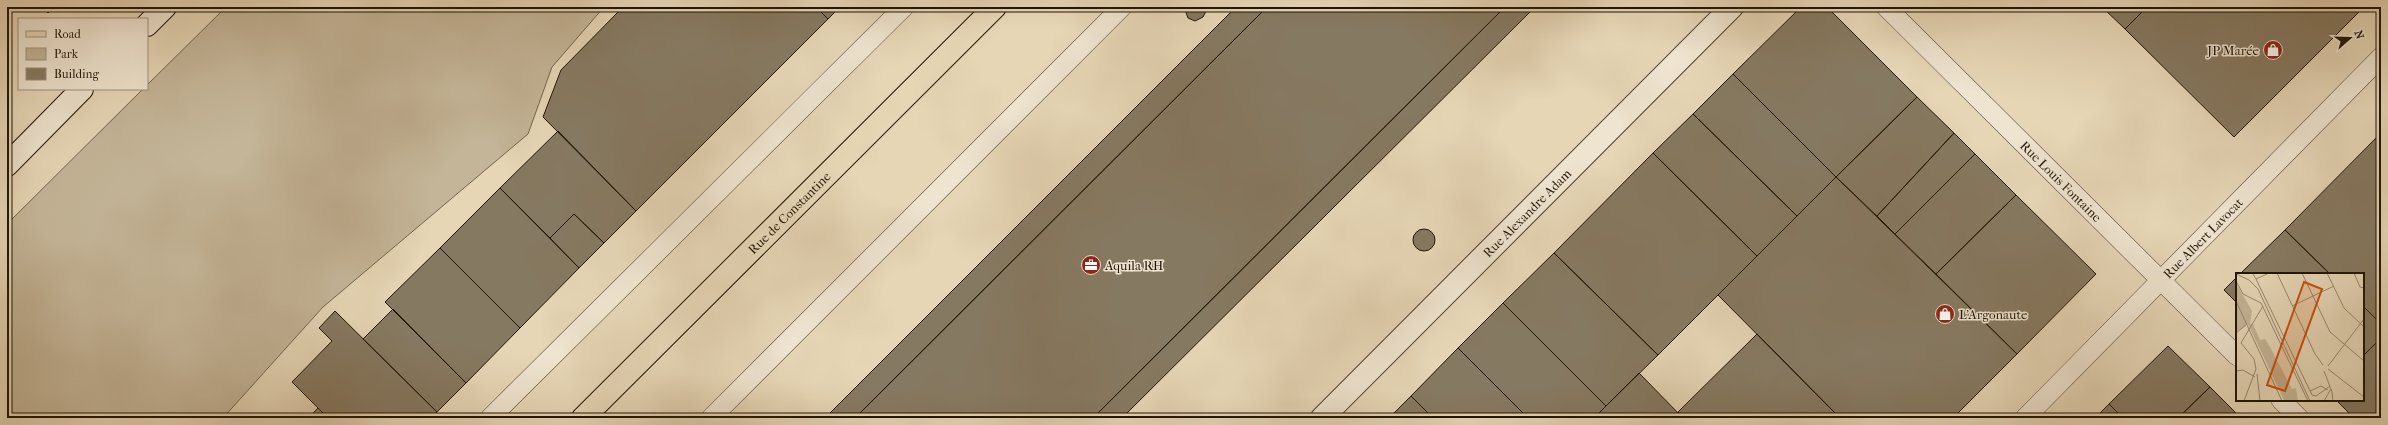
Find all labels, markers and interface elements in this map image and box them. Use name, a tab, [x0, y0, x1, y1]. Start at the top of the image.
legend	[18, 18, 148, 90]
north arrow	[2330, 18, 2370, 58]
text: Road	[54, 27, 81, 41]
text: N	[2351, 29, 2367, 42]
shop icon: JP Marée	[2262, 39, 2284, 61]
place label: JP Marée	[2206, 43, 2260, 58]
text: Park	[54, 47, 79, 61]
text: Building	[54, 67, 99, 81]
street label: Rue Louis Fontaine	[2017, 138, 2105, 225]
street label: Rue Alexandre Adam	[1480, 165, 1574, 260]
street label: Rue de Constantine	[745, 168, 834, 257]
street label: Rue Albert Lavocat	[2160, 194, 2246, 281]
office icon: Aquila RH	[1080, 254, 1102, 276]
place label: Aquila RH	[1104, 258, 1163, 273]
inset map	[2236, 273, 2364, 401]
shop icon: L'Argonaute	[1934, 303, 1956, 325]
place label: L'Argonaute	[1959, 307, 2028, 322]

